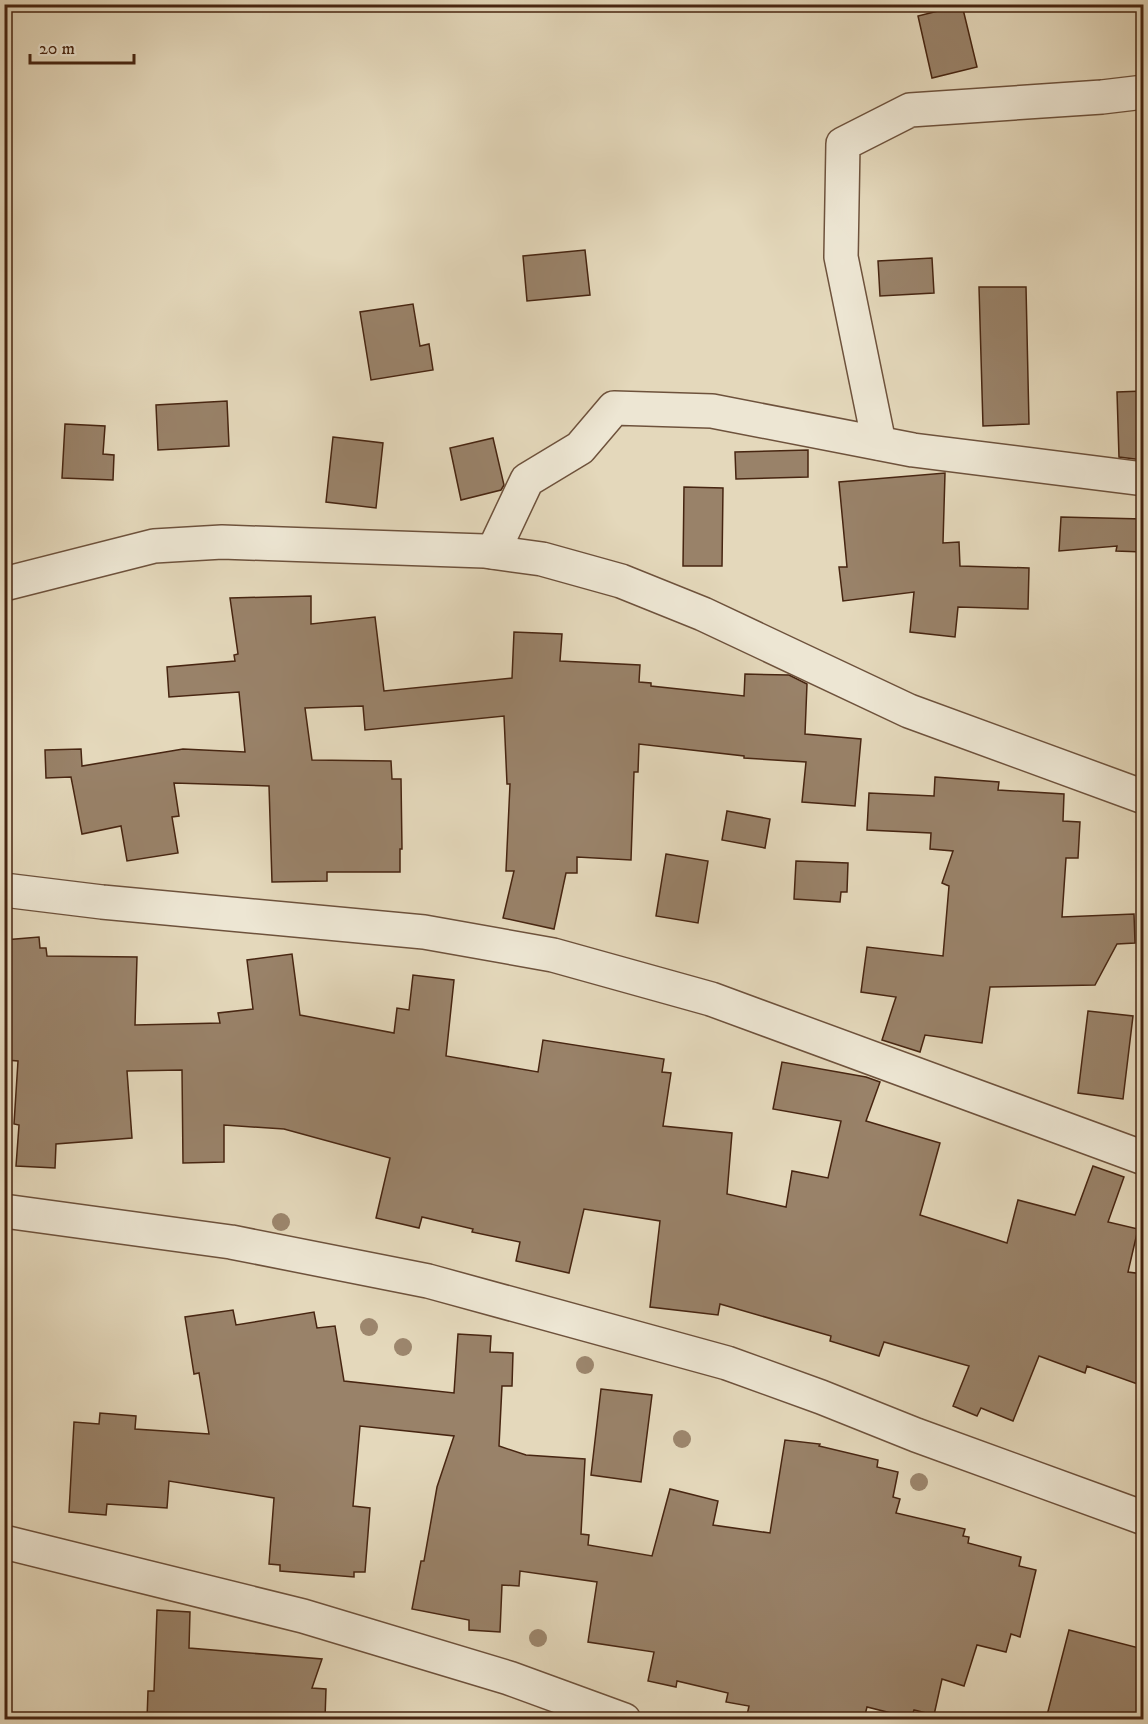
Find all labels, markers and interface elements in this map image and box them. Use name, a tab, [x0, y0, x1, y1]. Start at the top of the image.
scale bar	[30, 27, 134, 65]
text: 20 m	[39, 38, 75, 60]

